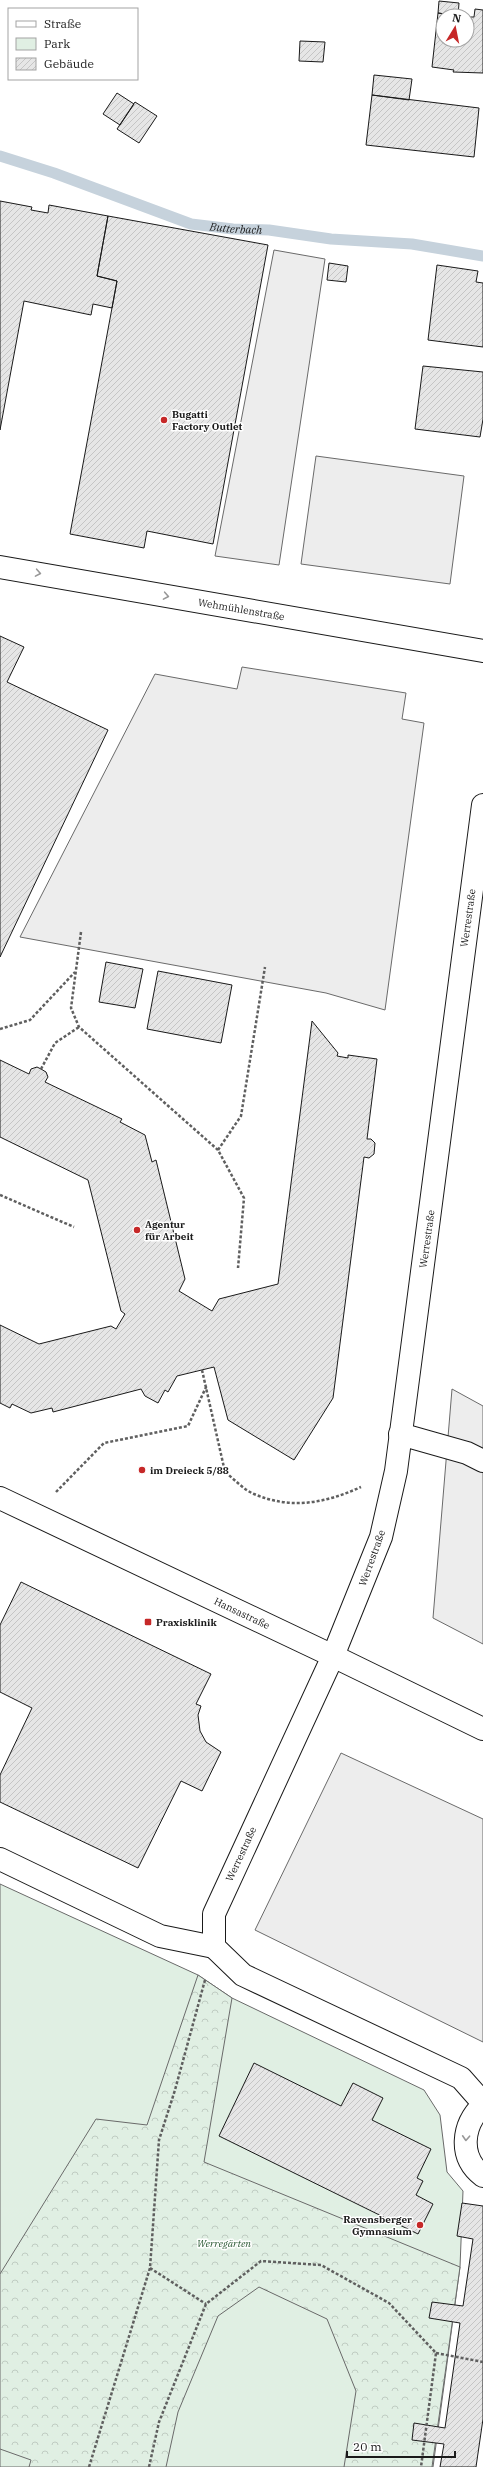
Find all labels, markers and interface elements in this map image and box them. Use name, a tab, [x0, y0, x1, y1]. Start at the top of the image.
legend	[8, 8, 138, 80]
north arrow	[435, 8, 475, 48]
text: N	[451, 11, 463, 26]
text: Straße	[44, 16, 81, 31]
text: Park	[44, 36, 70, 51]
text: Gebäude	[44, 56, 94, 71]
water label: Butterbach	[208, 219, 262, 237]
place label: Bugatti Factory Outlet	[172, 408, 243, 433]
marker: Bugatti Factory Outlet	[159, 415, 169, 425]
one-way arrow	[35, 569, 42, 577]
one-way arrow	[163, 591, 170, 600]
street label: Wehmühlenstraße	[197, 595, 286, 623]
street label: Werrestraße	[457, 888, 479, 948]
street label: Werrestraße	[416, 1209, 438, 1269]
place label: Agentur für Arbeit	[145, 1218, 194, 1243]
marker: Agentur für Arbeit	[132, 1225, 142, 1235]
place label: im Dreieck 5/88	[150, 1464, 229, 1477]
marker: im Dreieck 5/88	[137, 1465, 147, 1475]
street label: Werrestraße	[356, 1528, 388, 1588]
street label: Hansastraße	[212, 1594, 272, 1632]
place label: Praxisklinik	[156, 1616, 217, 1629]
marker: Praxisklinik	[143, 1617, 153, 1627]
street label: Werrestraße	[223, 1825, 259, 1883]
one-way arrow	[462, 2135, 470, 2141]
place label: Ravensberger Gymnasium	[343, 2213, 412, 2238]
marker: Ravensberger Gymnasium	[415, 2220, 425, 2230]
park label: Werregärten	[197, 2237, 251, 2250]
scale bar	[347, 2433, 455, 2459]
text: 20 m	[353, 2439, 382, 2454]

